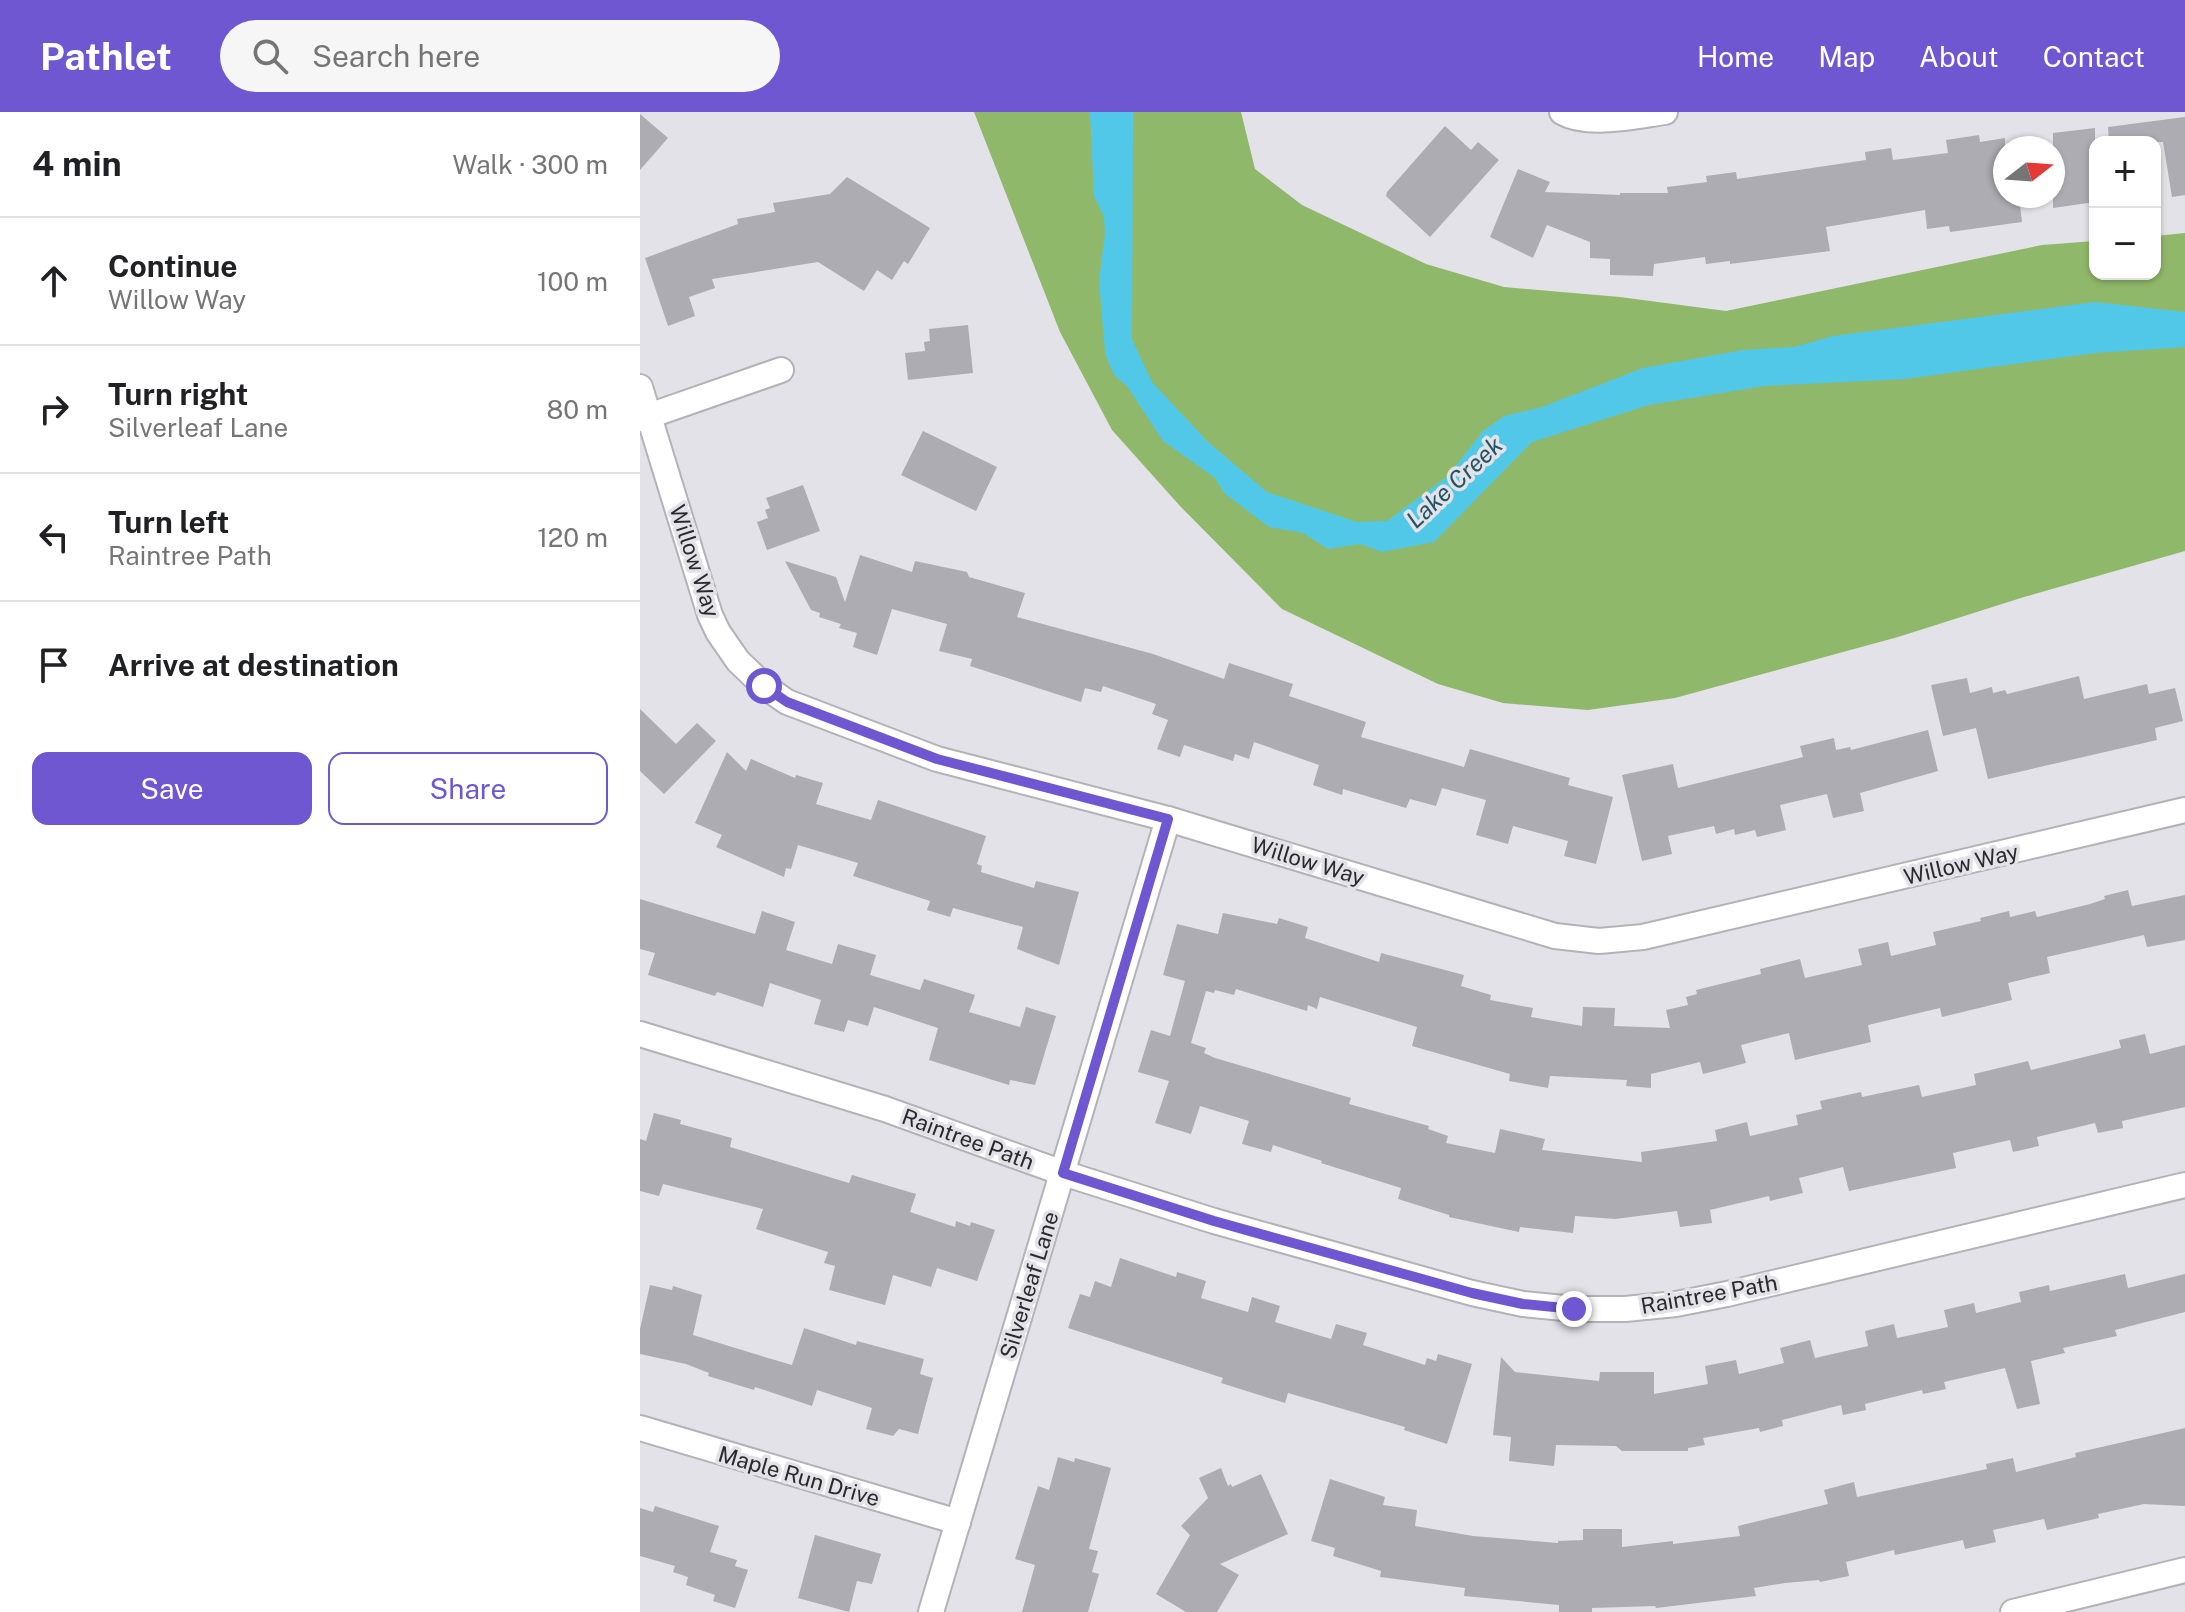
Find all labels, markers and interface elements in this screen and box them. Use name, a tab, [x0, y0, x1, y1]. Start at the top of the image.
search box	[220, 20, 780, 92]
text: Pathlet	[40, 34, 172, 79]
icon: search	[248, 34, 292, 78]
text: Search here	[312, 38, 480, 74]
text: Home	[1697, 40, 1774, 73]
text: Map	[1818, 40, 1875, 73]
text: About	[1919, 40, 1999, 73]
text: Contact	[2043, 40, 2145, 73]
north arrow	[1993, 136, 2065, 208]
map controls	[2089, 136, 2161, 280]
button: +	[2089, 136, 2161, 208]
text: 4 min	[32, 144, 122, 184]
text: Walk · 300 m	[453, 149, 608, 180]
button: −	[2089, 208, 2161, 280]
text: Continue	[108, 248, 238, 284]
icon: ahead	[32, 259, 76, 303]
text: 100 m	[537, 266, 608, 297]
text: Willow Way	[108, 284, 246, 315]
text: Turn right	[108, 376, 248, 412]
icon: right	[32, 387, 76, 431]
text: 80 m	[547, 394, 608, 425]
text: Silverleaf Lane	[108, 412, 288, 443]
water label: Lake Creek	[1400, 431, 1508, 533]
street label: Willow Way	[665, 501, 725, 621]
text: Turn left	[108, 504, 229, 540]
icon: left	[32, 515, 76, 559]
text: 120 m	[537, 522, 608, 553]
text: Raintree Path	[108, 540, 272, 571]
icon: arrive	[32, 643, 76, 687]
text: Arrive at destination	[108, 647, 399, 683]
route start	[746, 668, 782, 704]
button: Save	[32, 752, 312, 825]
button: Share	[328, 752, 608, 825]
street label: Willow Way	[1248, 831, 1368, 891]
street label: Willow Way	[1901, 838, 2021, 890]
street label: Raintree Path	[898, 1103, 1038, 1175]
street label: Silverleaf Lane	[994, 1208, 1064, 1362]
street label: Raintree Path	[1639, 1269, 1779, 1319]
route end	[1556, 1291, 1592, 1327]
street label: Maple Run Drive	[715, 1441, 883, 1511]

